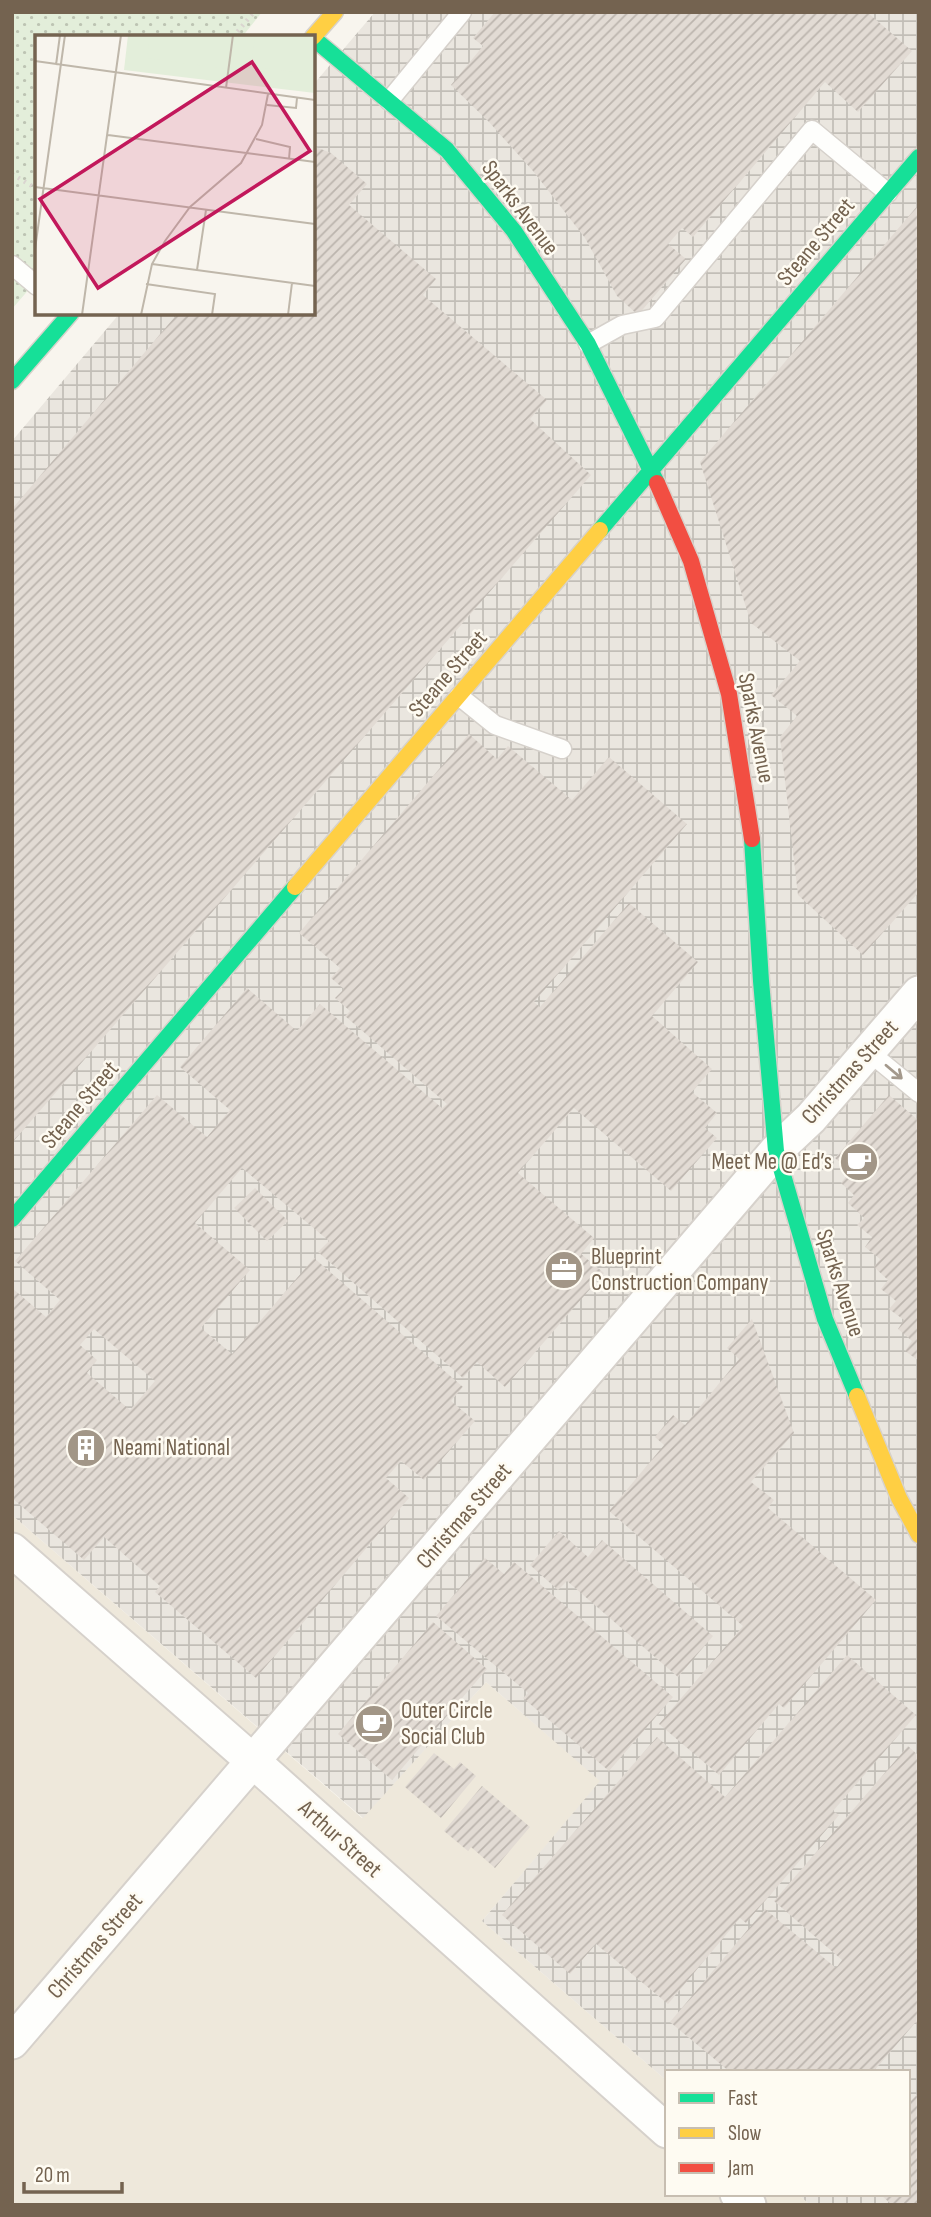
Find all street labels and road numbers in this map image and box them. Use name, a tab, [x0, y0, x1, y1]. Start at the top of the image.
street label: Sparks Avenue	[475, 155, 565, 261]
street label: Steane Street	[771, 192, 861, 292]
street label: Steane Street	[403, 625, 493, 723]
street label: Sparks Avenue	[732, 671, 780, 785]
street label: Christmas Street	[796, 1014, 904, 1130]
street label: Steane Street	[35, 1055, 125, 1155]
street label: Sparks Avenue	[809, 1226, 871, 1340]
street label: Christmas Street	[410, 1457, 518, 1575]
street label: Arthur Street	[292, 1794, 387, 1884]
street label: Christmas Street	[41, 1887, 149, 2005]

